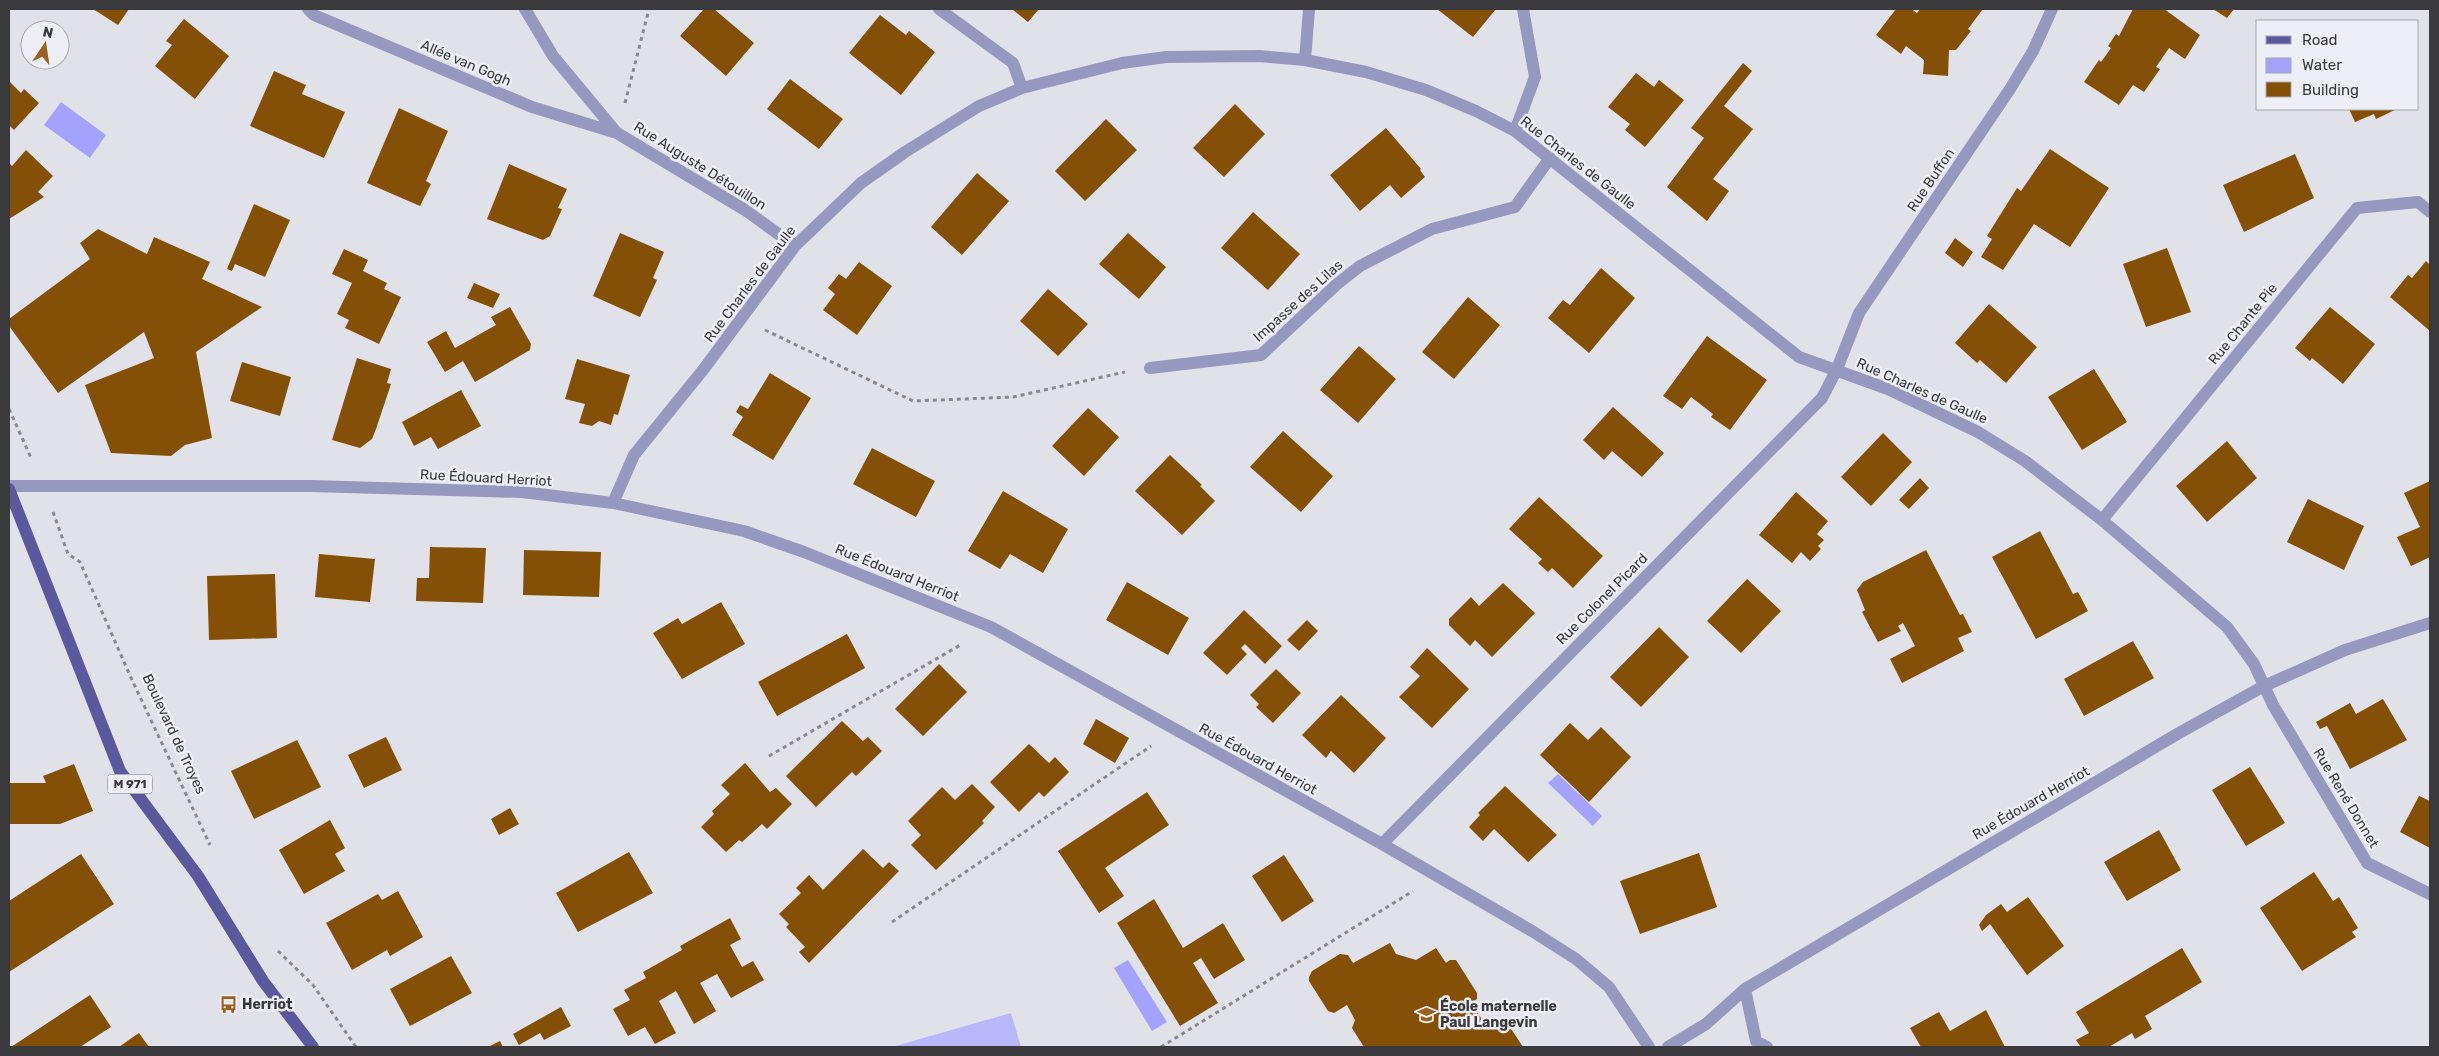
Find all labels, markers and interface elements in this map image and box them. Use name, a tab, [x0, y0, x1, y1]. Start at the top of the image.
north arrow	[20, 20, 70, 70]
legend	[2256, 20, 2419, 110]
text: N	[41, 23, 55, 42]
text: Road	[2302, 31, 2338, 49]
street label: Allée van Gogh	[418, 36, 514, 90]
text: Water	[2302, 56, 2342, 74]
text: Building	[2302, 81, 2359, 99]
street label: Rue Charles de Gaulle	[1517, 113, 1639, 213]
street label: Rue Auguste Détouillon	[631, 118, 769, 214]
street label: Rue Buffon	[1904, 145, 1958, 215]
street label: Rue Charles de Gaulle	[701, 222, 799, 346]
street label: Impasse des Lilas	[1250, 256, 1346, 346]
street label: Rue Chante Pie	[2205, 280, 2281, 368]
street label: Rue Charles de Gaulle	[1854, 354, 1990, 428]
street label: Rue Édouard Herriot	[420, 465, 553, 490]
street label: Rue Édouard Herriot	[833, 539, 962, 606]
street label: Rue Colonel Picard	[1553, 550, 1651, 648]
street label: Boulevard de Troyes	[139, 671, 209, 797]
street label: Rue Édouard Herriot	[1196, 719, 1321, 799]
street label: Rue René Donnet	[2309, 745, 2383, 851]
street label: Rue Édouard Herriot	[1969, 762, 2093, 843]
road number: M 971	[108, 774, 152, 794]
bus stop icon: Herriot	[218, 994, 238, 1014]
place label: Herriot	[242, 996, 293, 1013]
place label: École maternelle Paul Langevin	[1440, 997, 1557, 1031]
school or university icon: École maternelle Paul Langevin	[1416, 1004, 1436, 1024]

